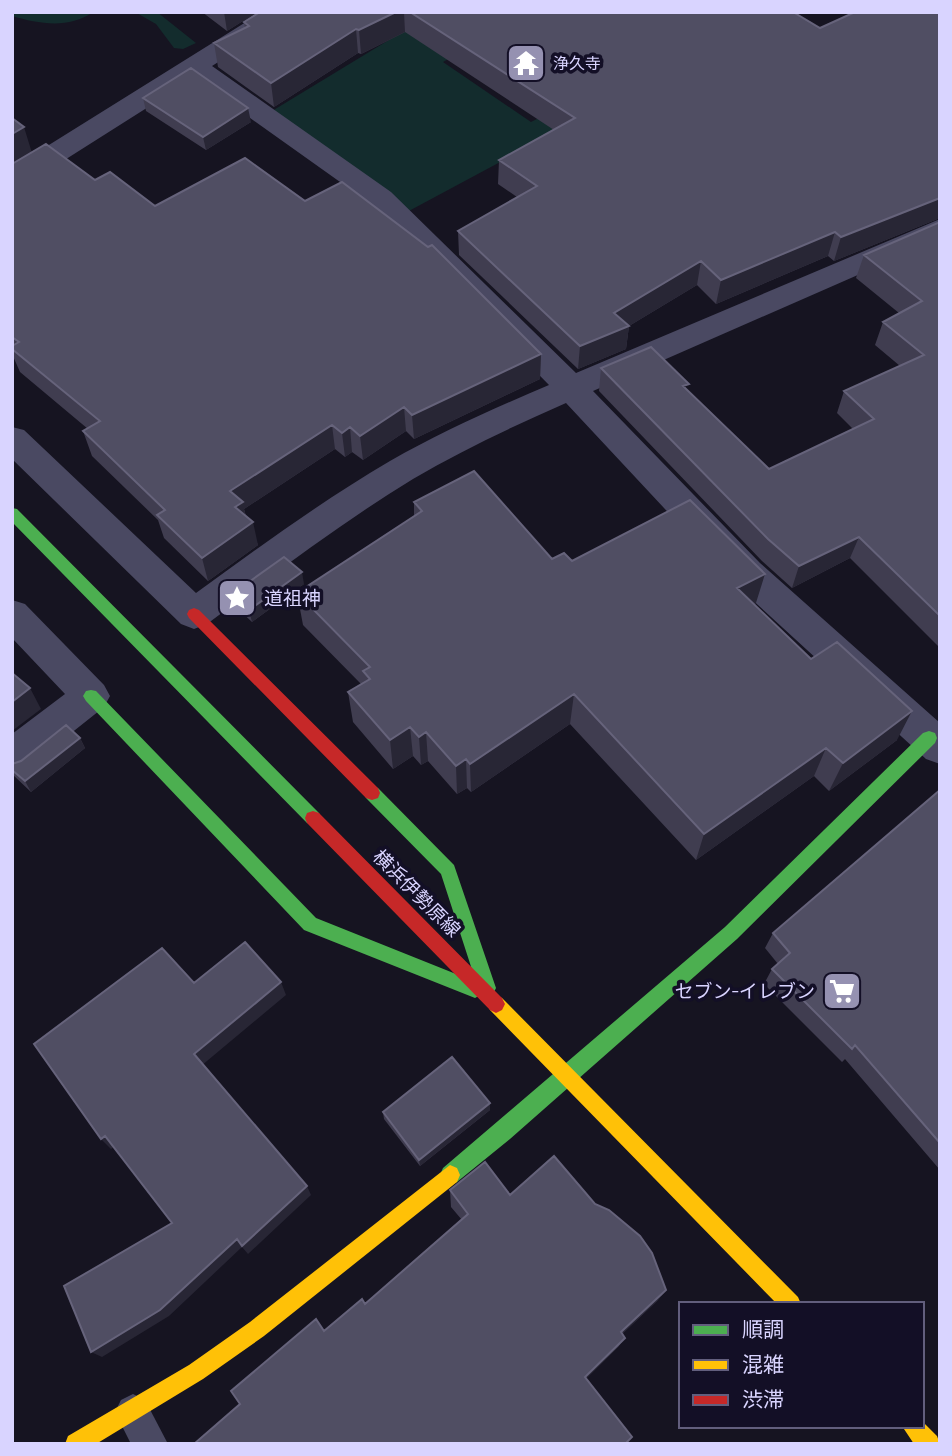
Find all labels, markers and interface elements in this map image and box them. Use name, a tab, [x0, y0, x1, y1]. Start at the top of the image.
temple icon: 浄久寺	[505, 42, 547, 84]
place label: 浄久寺	[553, 53, 601, 72]
place icon: 道祖神	[216, 577, 258, 619]
place label: 道祖神	[264, 586, 321, 609]
street label: 横浜伊勢原線	[369, 844, 466, 941]
supermarket icon: セブン-イレブン	[821, 970, 863, 1012]
place label: セブン-イレブン	[675, 979, 815, 1002]
legend	[679, 1302, 924, 1428]
text: 順調	[742, 1316, 784, 1341]
text: 混雑	[742, 1351, 784, 1376]
text: 渋滞	[742, 1386, 784, 1411]

